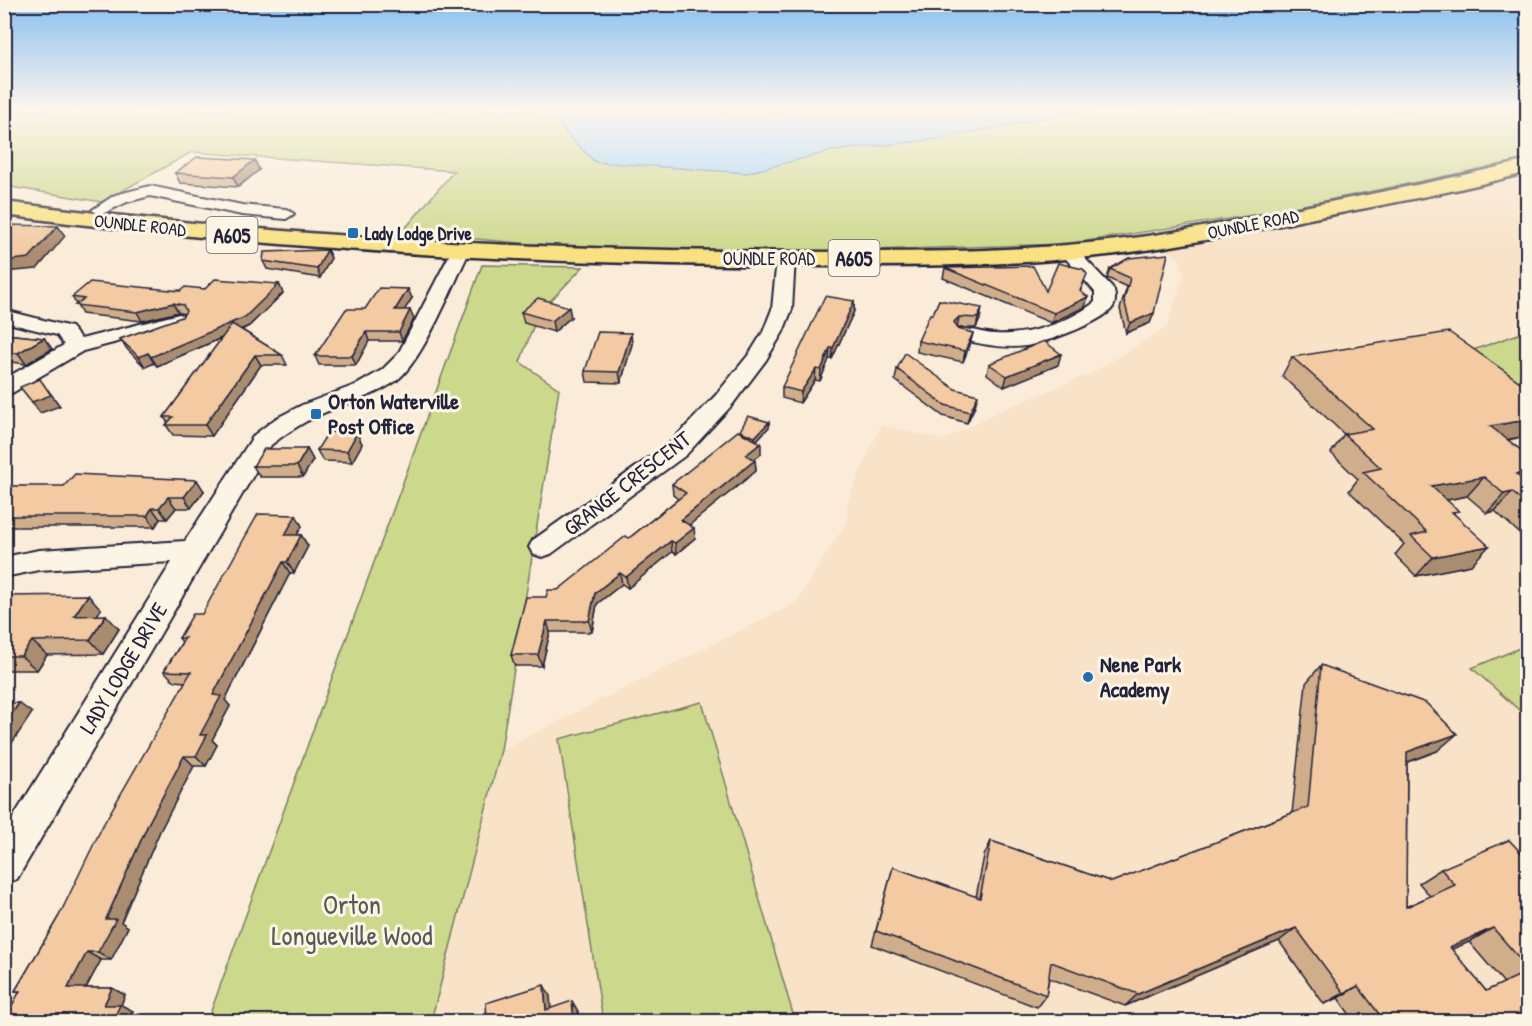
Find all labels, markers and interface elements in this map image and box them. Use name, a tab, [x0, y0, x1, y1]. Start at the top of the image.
street label: OUNDLE ROAD	[1205, 203, 1301, 245]
street label: OUNDLE ROAD	[93, 208, 188, 242]
road number: A605	[206, 217, 258, 253]
place label: Lady Lodge Drive	[365, 221, 473, 247]
marker: Lady Lodge Drive	[346, 226, 360, 240]
road number: A605	[828, 240, 880, 276]
street label: OUNDLE ROAD	[723, 246, 816, 271]
place label: Orton Waterville Post Office	[328, 386, 459, 441]
marker: Orton Waterville Post Office	[309, 407, 323, 421]
street label: GRANGE CRESCENT	[557, 423, 697, 542]
street label: LADY LODGE DRIVE	[72, 597, 174, 739]
place label: Nene Park Academy	[1100, 649, 1182, 705]
marker: Nene Park Academy	[1081, 670, 1095, 684]
park label: Orton Longueville Wood	[271, 886, 433, 954]

